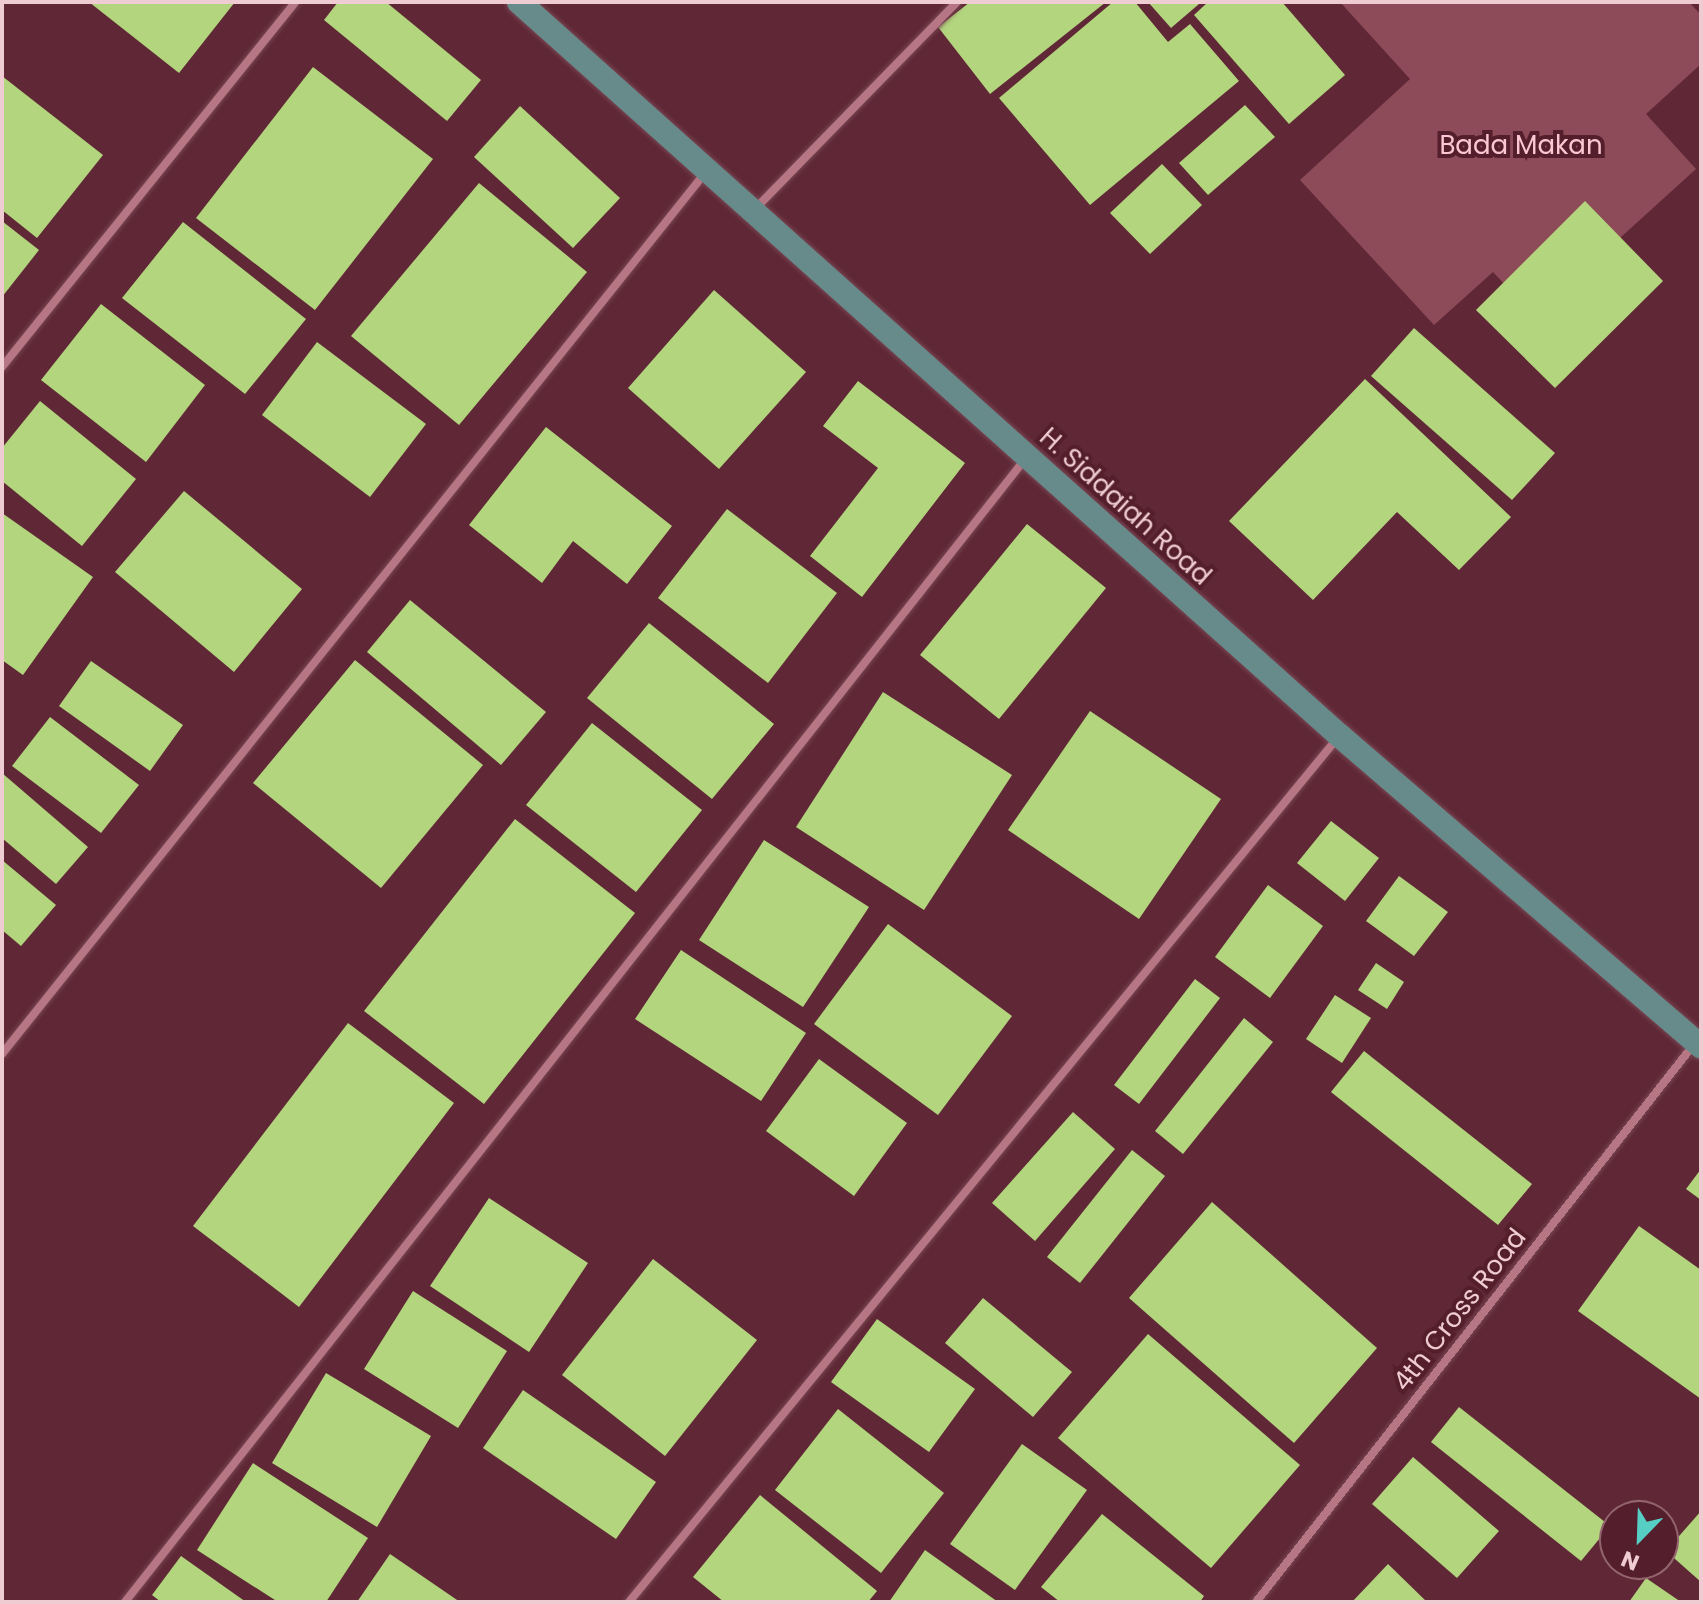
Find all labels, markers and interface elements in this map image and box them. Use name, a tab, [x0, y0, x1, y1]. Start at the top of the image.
park label: Bada Makan	[1439, 130, 1603, 162]
street label: H. Siddaiah Road	[1033, 422, 1217, 592]
street label: 4th Cross Road	[1387, 1223, 1533, 1397]
north arrow	[1599, 1500, 1679, 1580]
text: N	[1617, 1543, 1644, 1578]

